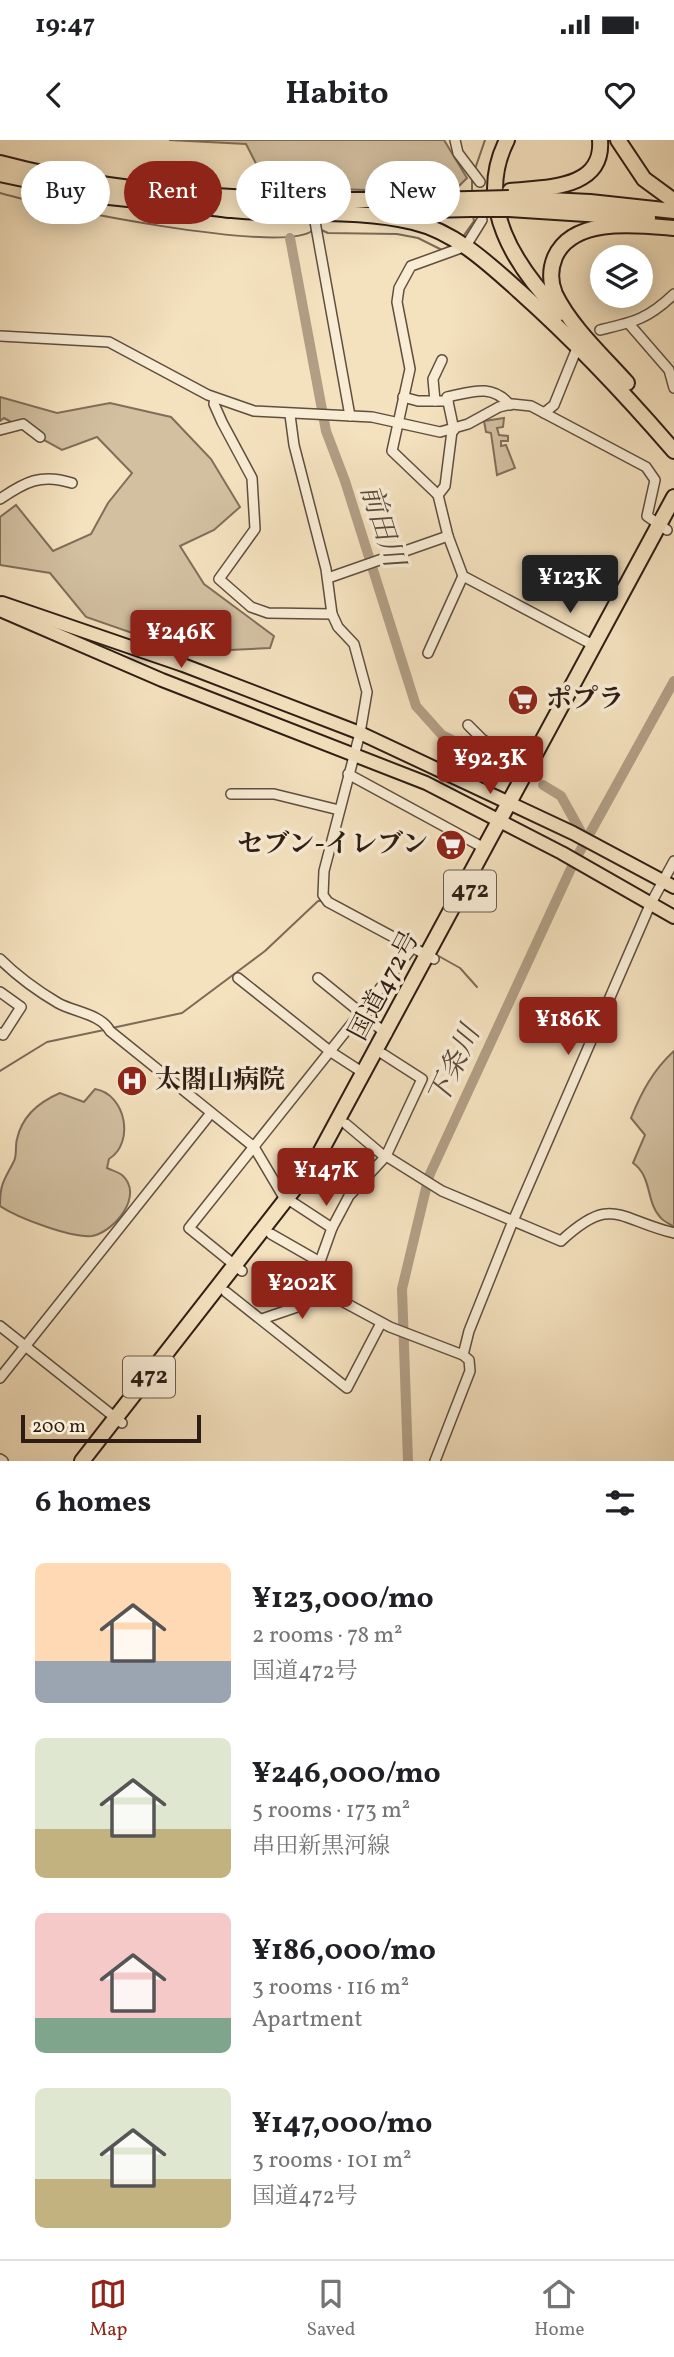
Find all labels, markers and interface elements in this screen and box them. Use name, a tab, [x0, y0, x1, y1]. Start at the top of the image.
text: 19:47	[35, 7, 95, 43]
text: Habito	[286, 73, 388, 117]
icon: back	[35, 76, 73, 114]
icon: heart	[601, 76, 639, 114]
chip: Buy	[21, 161, 110, 224]
chip: Rent	[124, 161, 222, 224]
chip: Filters	[236, 161, 351, 224]
chip: New	[365, 161, 460, 224]
map controls	[590, 245, 653, 308]
button: layers	[590, 245, 653, 308]
water label: 前田川	[349, 480, 413, 575]
pin: ¥123K	[521, 556, 619, 615]
text: ¥123K	[538, 562, 602, 594]
pin: ¥246K	[132, 610, 230, 670]
text: ¥246K	[146, 617, 216, 649]
place label: ポプラ	[546, 682, 624, 718]
supermarket icon: ポプラ	[506, 683, 540, 717]
pin: ¥92.3K	[433, 736, 547, 796]
text: ¥92.3K	[453, 743, 527, 775]
place label: セブン-イレブン	[237, 827, 428, 863]
supermarket icon: セブン-イレブン	[434, 828, 468, 862]
road number: 472	[444, 870, 496, 912]
street label: 国道472号	[341, 925, 429, 1047]
pin: ¥186K	[519, 998, 617, 1057]
text: ¥186K	[535, 1004, 601, 1036]
water label: 下条川	[420, 1017, 492, 1112]
place label: 太閤山病院	[155, 1063, 285, 1099]
hospital icon: 太閤山病院	[115, 1064, 149, 1098]
pin: ¥147K	[277, 1149, 375, 1208]
text: ¥147K	[293, 1155, 359, 1187]
pin: ¥202K	[253, 1262, 351, 1321]
text: ¥202K	[267, 1268, 337, 1300]
road number: 472	[123, 1357, 175, 1398]
scale bar	[21, 1412, 201, 1444]
text: 200 m	[32, 1414, 86, 1440]
text: 6 homes	[35, 1482, 151, 1524]
icon: filters	[601, 1484, 639, 1522]
text: ¥123,000/mo	[252, 1578, 434, 1620]
icon: home	[91, 1591, 175, 1675]
text: 2 rooms · 78 m²	[252, 1620, 403, 1652]
text: 国道472号	[252, 1656, 358, 1688]
text: ¥246,000/mo	[252, 1753, 441, 1795]
icon: home	[91, 1766, 175, 1850]
text: 5 rooms · 173 m²	[252, 1795, 410, 1827]
text: 串田新黒河線	[252, 1831, 390, 1863]
text: ¥186,000/mo	[252, 1930, 436, 1972]
icon: home	[91, 1941, 175, 2025]
text: 3 rooms · 116 m²	[252, 1972, 409, 2004]
text: Apartment	[252, 2004, 363, 2036]
text: ¥147,000/mo	[252, 2103, 432, 2145]
icon: home	[91, 2116, 175, 2200]
text: 3 rooms · 101 m²	[252, 2145, 412, 2177]
text: 国道472号	[252, 2181, 358, 2213]
tab: Map	[89, 2275, 128, 2343]
tab: Saved	[306, 2275, 355, 2343]
tab: Home	[534, 2275, 585, 2343]

